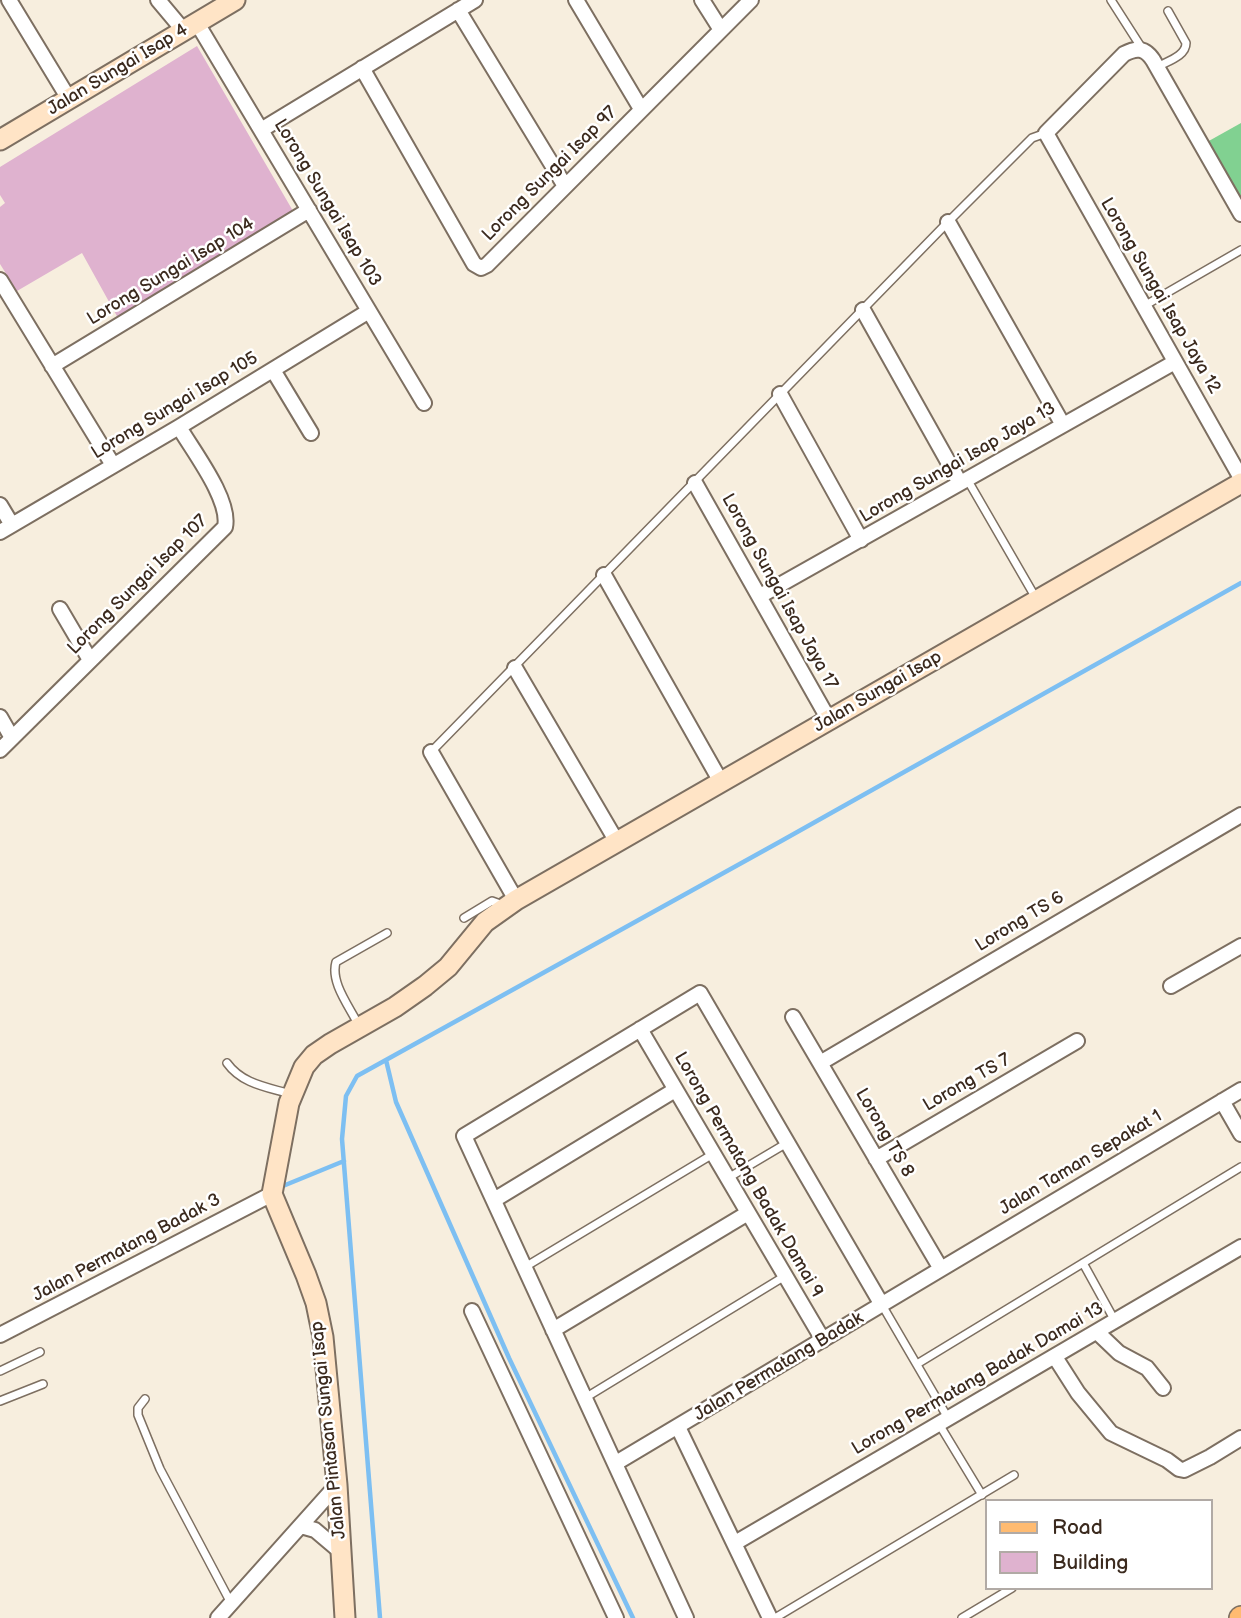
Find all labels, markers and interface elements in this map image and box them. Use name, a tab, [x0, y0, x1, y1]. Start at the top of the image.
street label: Jalan Sungai Isap 4	[44, 20, 192, 120]
street label: Lorong Sungai Isap 97	[478, 102, 622, 246]
street label: Lorong Sungai Isap 103	[269, 116, 385, 290]
street label: Lorong Sungai Isap Jaya 12	[1095, 194, 1225, 398]
street label: Lorong Sungai Isap 104	[84, 214, 258, 330]
street label: Lorong Sungai Isap 105	[88, 348, 262, 464]
street label: Lorong Sungai Isap Jaya 13	[856, 398, 1060, 528]
street label: Lorong Sungai Isap Jaya 17	[716, 490, 842, 694]
street label: Lorong Sungai Isap 107	[64, 511, 212, 659]
street label: Jalan Sungai Isap	[810, 647, 946, 737]
street label: Lorong TS 6	[972, 887, 1068, 957]
street label: Lorong Permatang Badak Damai 9	[669, 1049, 827, 1301]
street label: Lorong TS 7	[920, 1049, 1014, 1117]
street label: Lorong TS 8	[850, 1085, 918, 1181]
street label: Jalan Taman Sepakat 1	[996, 1106, 1166, 1220]
street label: Jalan Permatang Badak 3	[29, 1189, 225, 1307]
street label: Lorong Permatang Badak Damai 13	[848, 1298, 1108, 1460]
street label: Jalan Permatang Badak	[690, 1308, 868, 1426]
street label: Jalan Pintasan Sungai Isap	[307, 1320, 351, 1540]
legend	[986, 1499, 1213, 1590]
text: Road	[1052, 1515, 1103, 1540]
text: Building	[1052, 1550, 1128, 1575]

